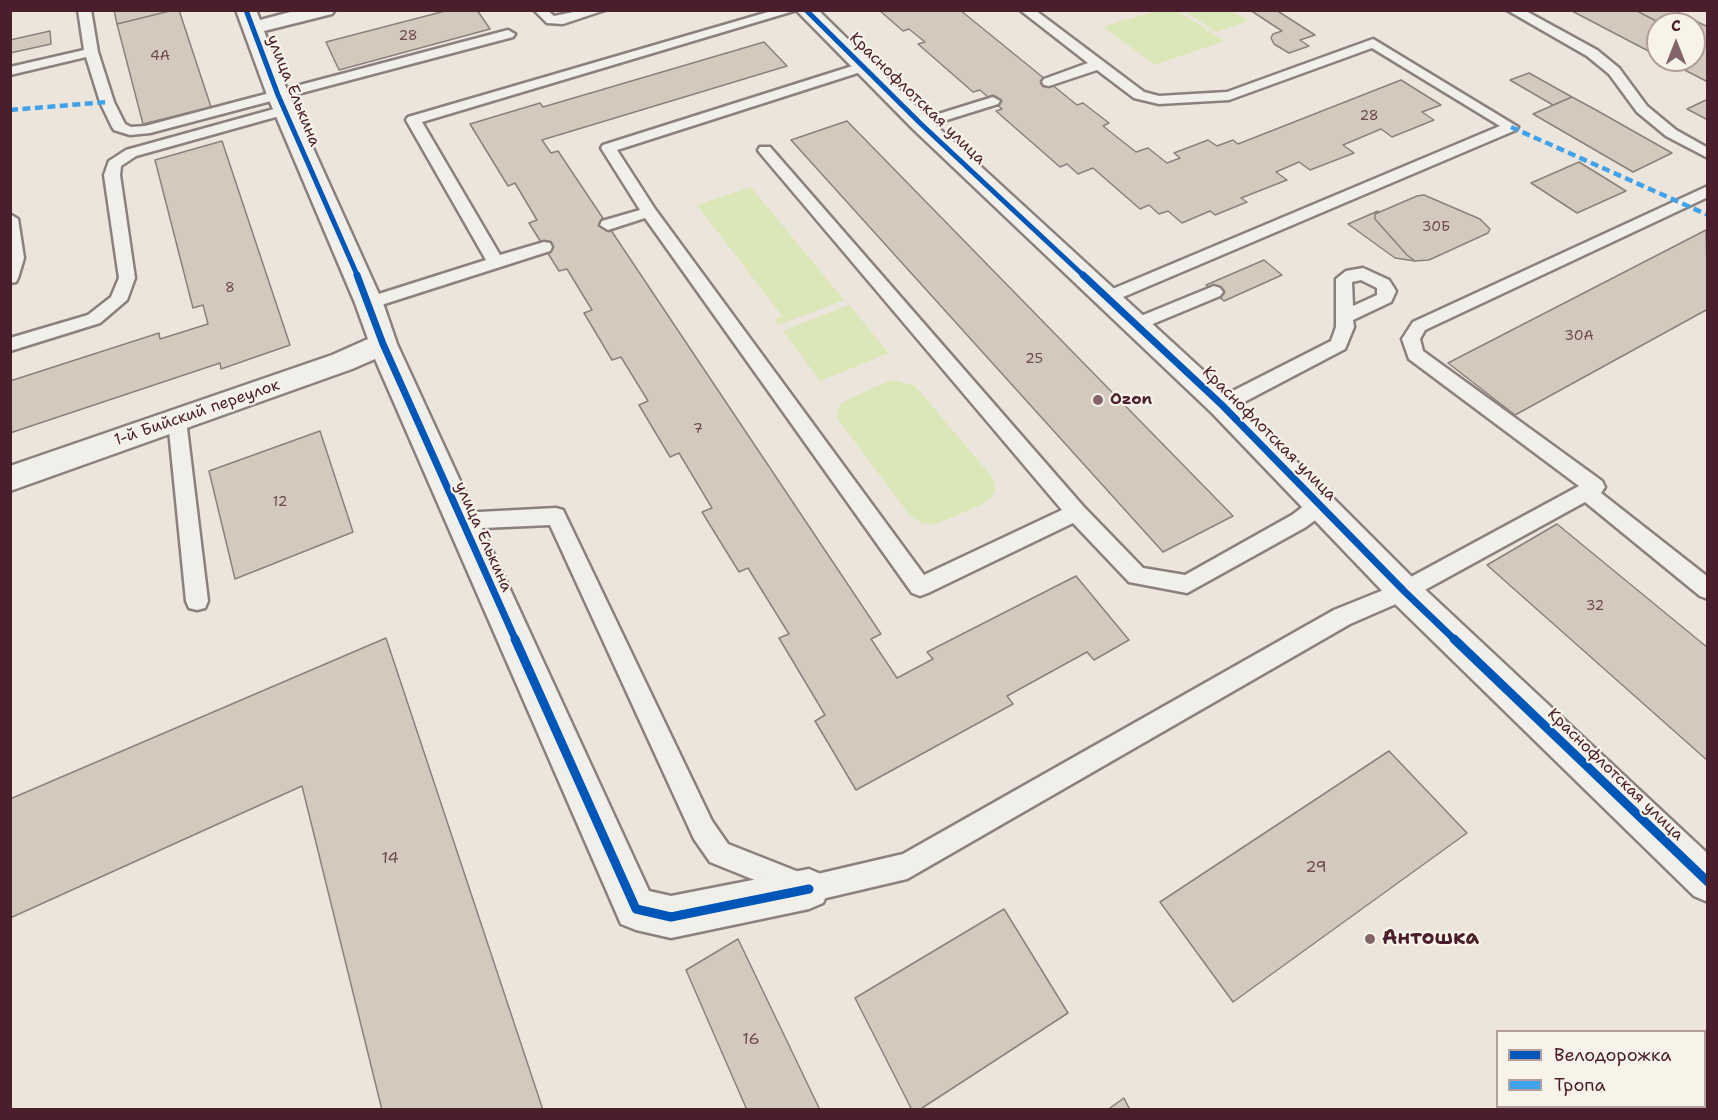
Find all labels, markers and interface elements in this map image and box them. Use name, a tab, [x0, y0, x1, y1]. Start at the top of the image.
north arrow	[1646, 12, 1706, 72]
text: С	[1671, 15, 1681, 36]
house number: 28	[398, 28, 418, 44]
street label: Краснофлотская улица	[845, 29, 989, 169]
street label: улица Елькина	[262, 32, 324, 150]
house number: 4А	[150, 48, 170, 64]
house number: 28	[1359, 108, 1379, 124]
house number: 30Б	[1422, 219, 1450, 235]
house number: 8	[225, 280, 235, 296]
house number: 30А	[1564, 328, 1594, 344]
house number: 25	[1025, 351, 1043, 367]
street label: Краснофлотская улица	[1198, 363, 1340, 505]
street label: 1-й Бийский переулок	[112, 376, 282, 450]
place label: Ozon	[1110, 390, 1152, 410]
marker: Ozon	[1091, 393, 1105, 407]
house number: 7	[693, 421, 703, 437]
street label: улица Елькина	[450, 479, 516, 595]
house number: 12	[273, 494, 287, 510]
house number: 32	[1586, 598, 1604, 614]
street label: Краснофлотская улица	[1543, 705, 1687, 845]
house number: 14	[381, 849, 399, 869]
house number: 29	[1305, 858, 1327, 878]
place label: Антошка	[1382, 927, 1479, 951]
marker: Антошка	[1363, 932, 1377, 946]
house number: 16	[742, 1030, 760, 1050]
legend	[1496, 1030, 1706, 1108]
text: Велодорожка	[1554, 1043, 1672, 1067]
text: Тропа	[1554, 1073, 1606, 1097]

